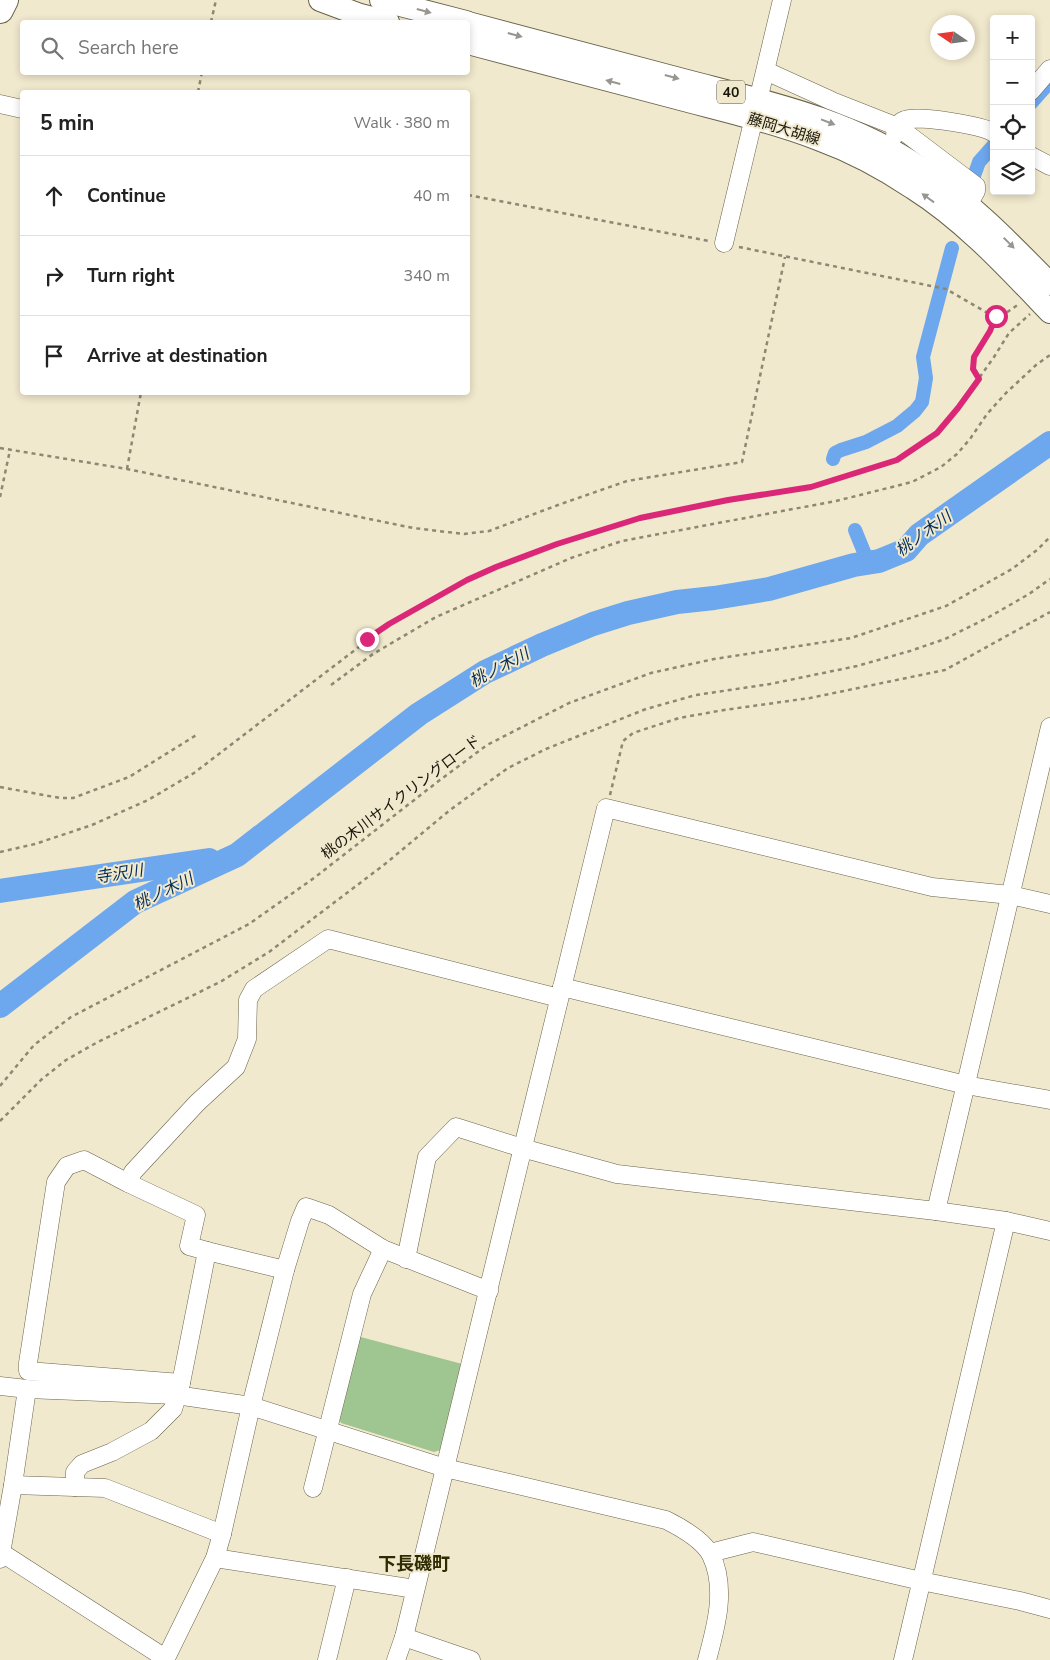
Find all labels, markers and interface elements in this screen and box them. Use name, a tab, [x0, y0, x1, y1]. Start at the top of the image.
one-way arrow	[416, 7, 431, 15]
north arrow	[930, 15, 975, 60]
map controls	[990, 15, 1035, 195]
button: +	[990, 15, 1035, 60]
search box	[20, 20, 470, 75]
one-way arrow	[507, 31, 522, 39]
icon: search	[38, 34, 66, 62]
text: Search here	[78, 35, 179, 61]
button: −	[990, 60, 1035, 105]
one-way arrow	[664, 73, 679, 81]
one-way arrow	[606, 78, 621, 86]
road number: 40	[717, 80, 745, 104]
button: locate	[990, 105, 1035, 150]
street label: 藤岡大胡線	[745, 108, 823, 150]
text: 5 min	[40, 109, 94, 137]
text: Walk · 380 m	[354, 112, 450, 134]
one-way arrow	[821, 118, 835, 126]
button: layers	[990, 150, 1035, 195]
icon: ahead	[40, 182, 68, 210]
text: Continue	[87, 183, 166, 209]
text: 40 m	[413, 185, 450, 207]
one-way arrow	[922, 193, 935, 204]
one-way arrow	[1003, 237, 1015, 249]
icon: right	[40, 262, 68, 290]
text: Turn right	[87, 263, 174, 289]
text: 340 m	[403, 265, 450, 287]
route start	[985, 305, 1008, 328]
icon: arrive	[40, 342, 68, 370]
text: Arrive at destination	[87, 343, 268, 369]
water label: 桃ノ木川	[891, 505, 958, 562]
route end	[356, 628, 379, 651]
water label: 桃ノ木川	[466, 642, 535, 693]
street label: 桃の木川サイクリングロード	[317, 730, 485, 864]
water label: 寺沢川	[94, 859, 147, 889]
water label: 桃ノ木川	[130, 867, 199, 916]
district label: 下長磯町	[378, 1552, 450, 1576]

